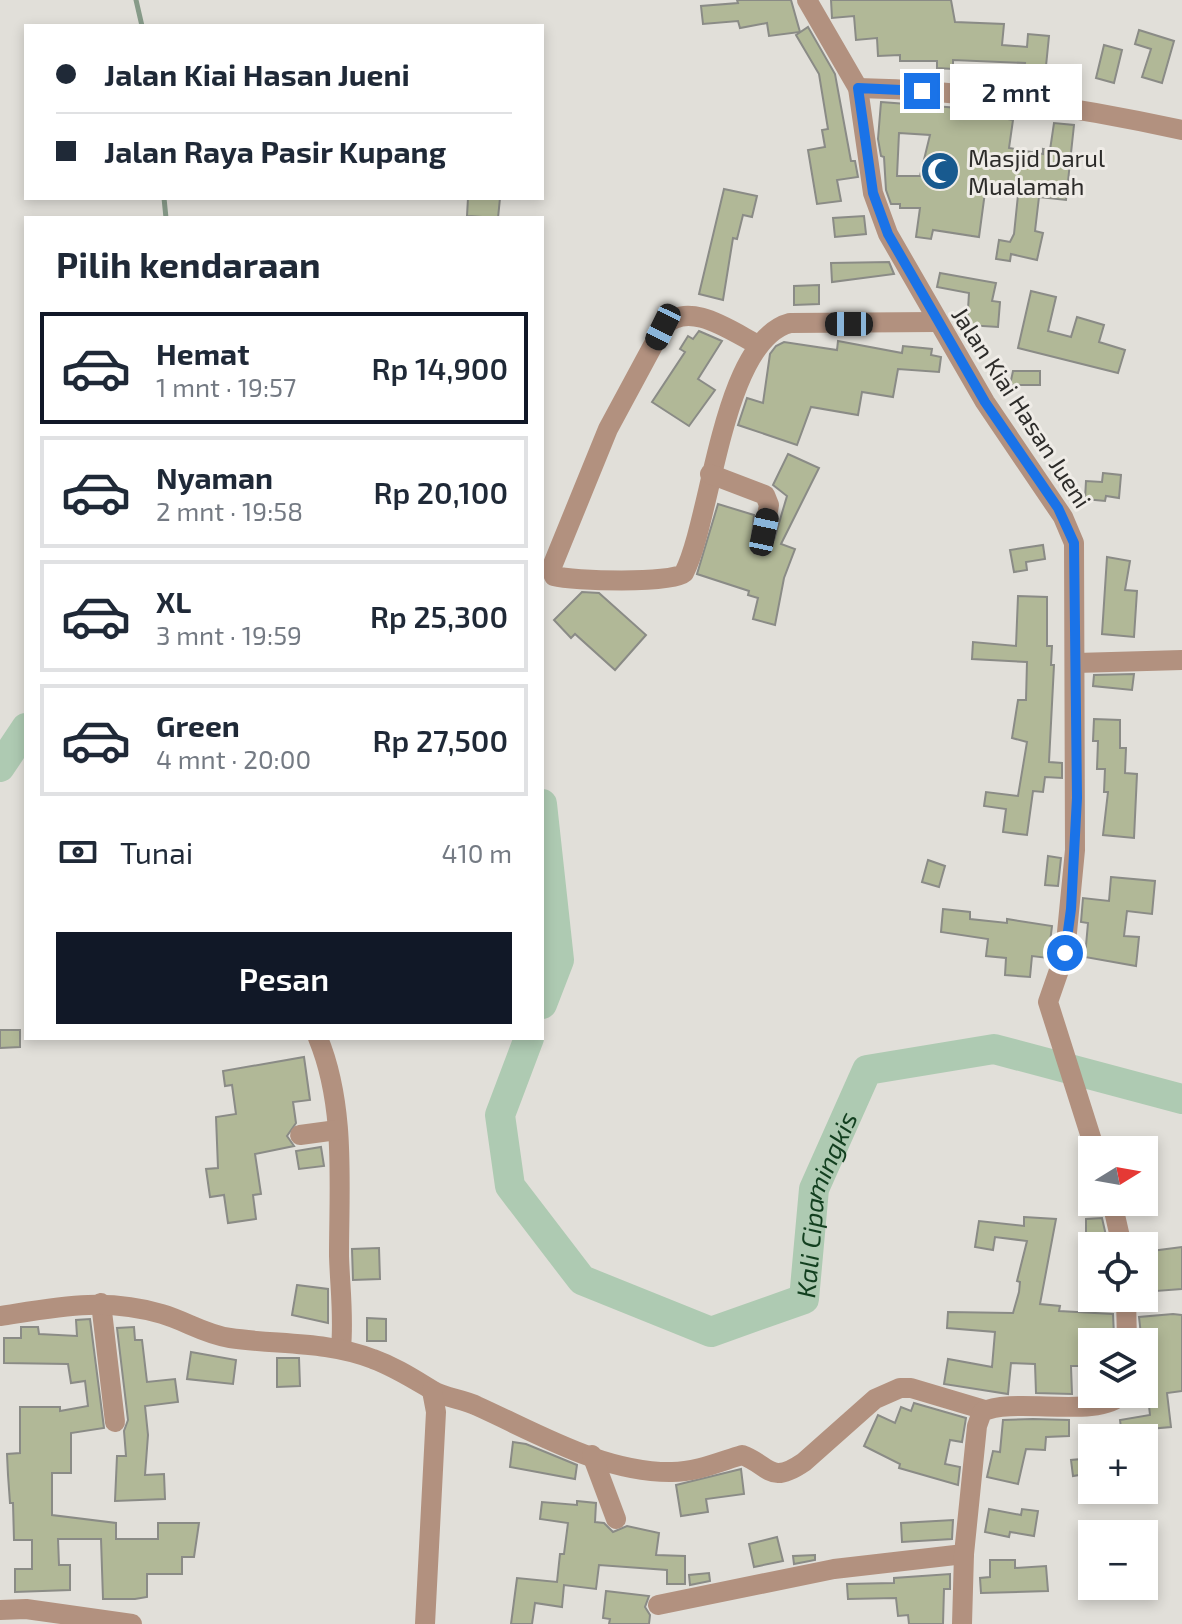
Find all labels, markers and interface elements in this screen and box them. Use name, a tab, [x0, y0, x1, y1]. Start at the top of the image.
text: Jalan Kiai Hasan Jueni	[104, 56, 410, 92]
callout: 2 mnt	[950, 63, 1082, 119]
route end	[904, 73, 940, 109]
text: 2 mnt	[981, 76, 1051, 107]
text: Jalan Raya Pasir Kupang	[104, 133, 446, 169]
place label: Masjid Darul Mualamah	[968, 143, 1105, 200]
mosque icon: Masjid Darul Mualamah	[919, 150, 961, 192]
text: Pilih kendaraan	[56, 242, 321, 285]
car	[642, 300, 684, 354]
street label: Jalan Kiai Hasan Jueni	[946, 301, 1098, 513]
car	[825, 312, 873, 336]
icon: car	[60, 332, 132, 404]
text: Hemat	[156, 335, 249, 371]
text: Rp 14,900	[372, 350, 508, 386]
text: 1 mnt · 19:57	[156, 371, 296, 402]
icon: car	[60, 456, 132, 528]
text: Nyaman	[156, 459, 273, 495]
text: Rp 20,100	[373, 474, 508, 510]
text: 2 mnt · 19:58	[156, 495, 303, 526]
car	[747, 506, 781, 558]
icon: car	[60, 580, 132, 652]
text: XL	[156, 583, 191, 619]
text: Rp 25,300	[370, 598, 508, 634]
text: 3 mnt · 19:59	[156, 619, 302, 650]
icon: car	[60, 704, 132, 776]
text: Green	[156, 707, 240, 743]
text: Rp 27,500	[373, 722, 508, 758]
text: 4 mnt · 20:00	[156, 743, 311, 774]
icon: cash	[56, 830, 100, 874]
text: Tunai	[120, 834, 193, 870]
text: 410 m	[441, 837, 512, 868]
button: Pesan	[56, 932, 512, 1024]
route start	[1047, 935, 1083, 971]
water label: Kali Cipamingkis	[789, 1106, 862, 1299]
north arrow	[1078, 1136, 1158, 1216]
map controls	[1078, 1136, 1158, 1600]
button: locate	[1078, 1232, 1158, 1312]
button: layers	[1078, 1328, 1158, 1408]
button: +	[1078, 1424, 1158, 1504]
button: −	[1078, 1520, 1158, 1600]

